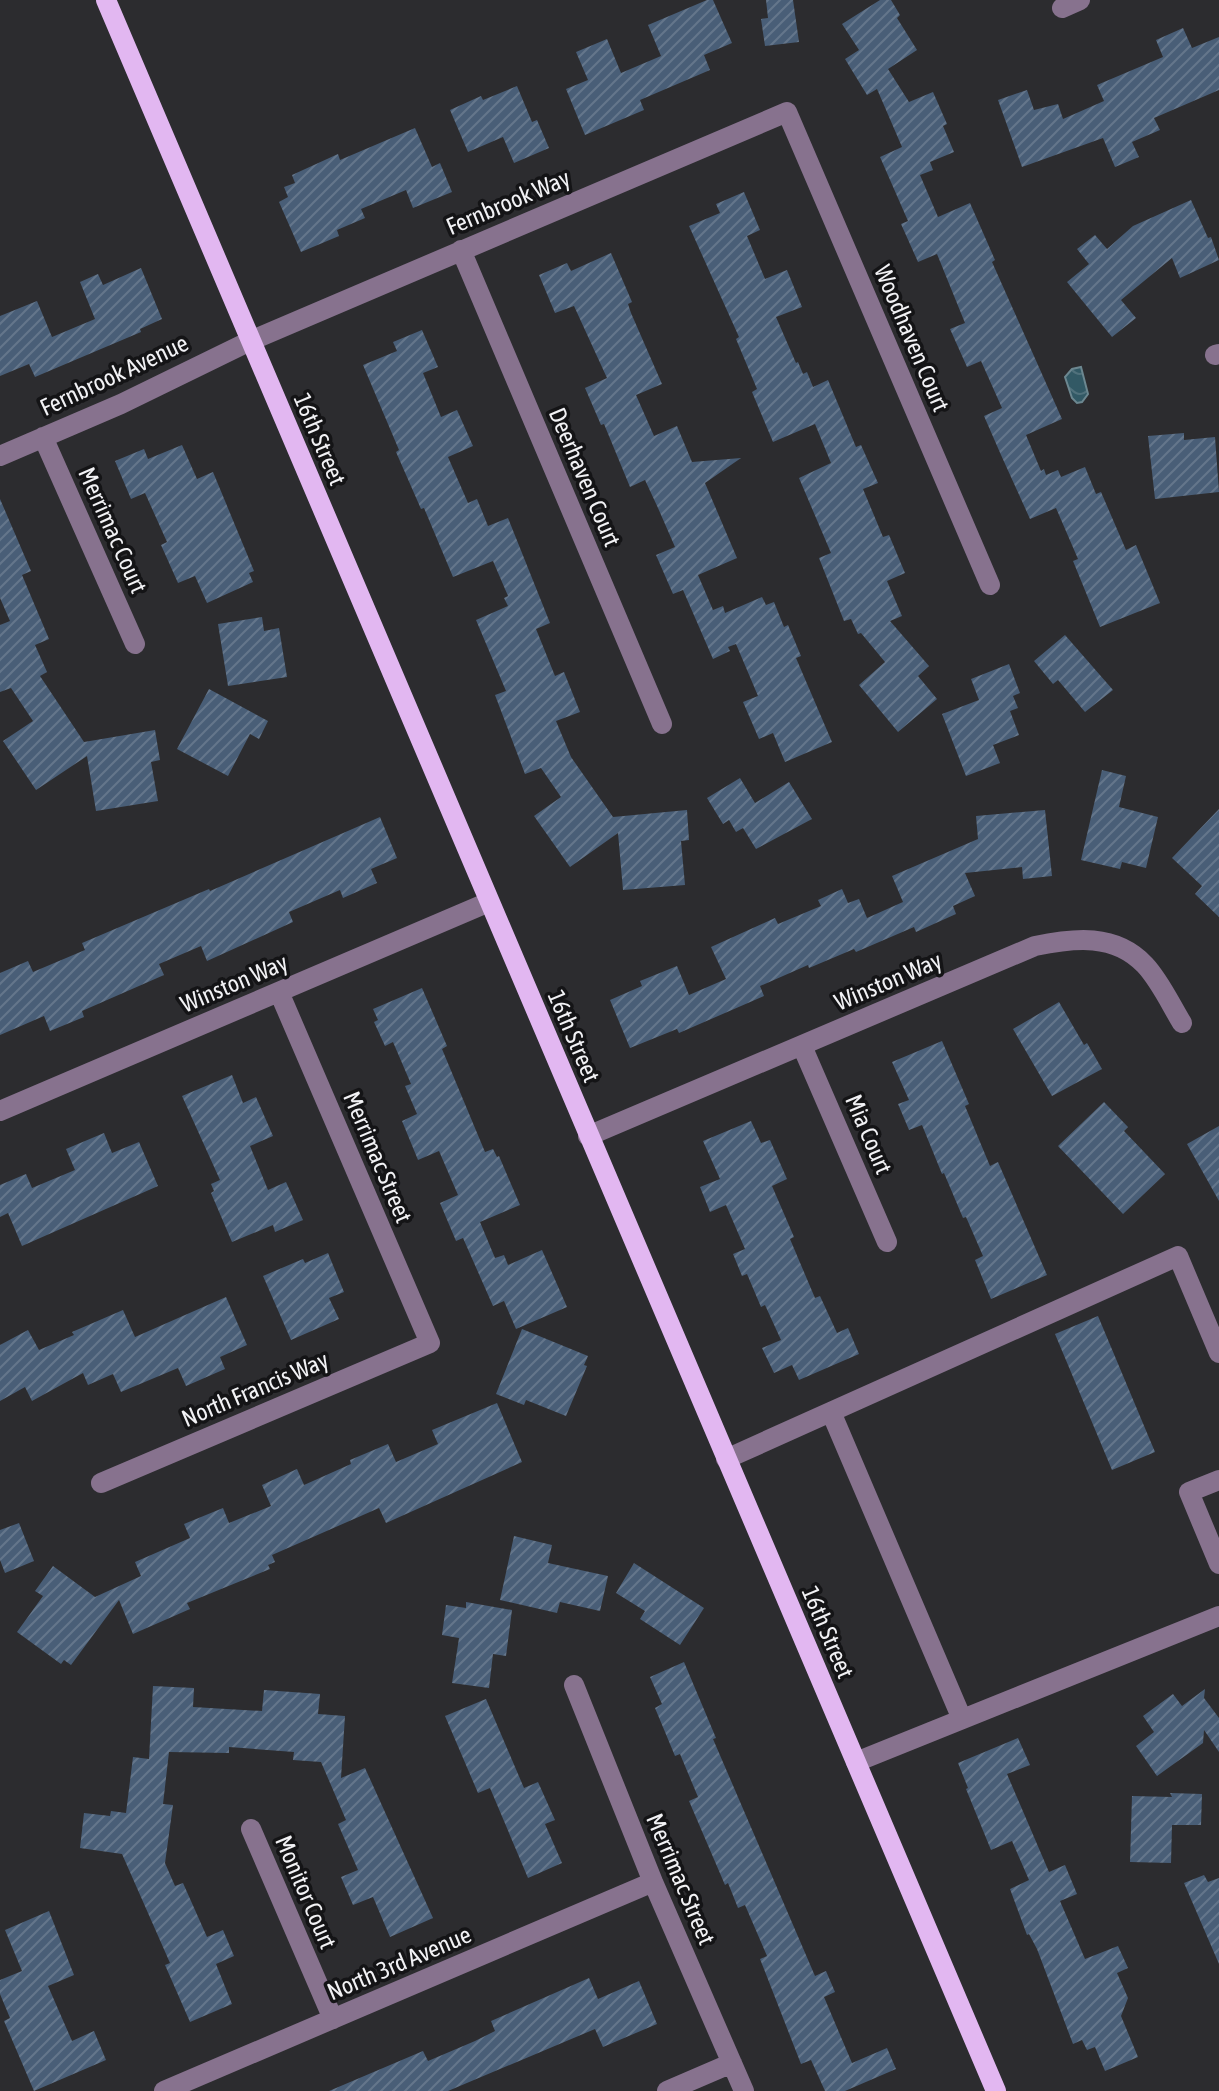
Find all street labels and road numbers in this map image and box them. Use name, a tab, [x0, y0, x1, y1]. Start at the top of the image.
street label: Fernbrook Way	[442, 164, 574, 240]
street label: Woodhaven Court	[869, 261, 955, 415]
street label: Fernbrook Avenue	[36, 329, 192, 421]
street label: 16th Street	[289, 389, 351, 489]
street label: Deerhaven Court	[544, 404, 626, 550]
street label: Merrimac Court	[73, 463, 153, 597]
street label: Winston Way	[830, 946, 946, 1016]
street label: Winston Way	[176, 948, 292, 1018]
street label: 16th Street	[543, 986, 605, 1086]
street label: Merrimac Street	[338, 1087, 418, 1227]
street label: Mia Court	[840, 1090, 898, 1178]
street label: North Francis Way	[178, 1346, 332, 1432]
street label: 16th Street	[797, 1582, 859, 1682]
street label: Merrimac Street	[641, 1809, 721, 1949]
street label: Monitor Court	[270, 1831, 342, 1953]
street label: North 3rd Avenue	[323, 1921, 475, 2005]

